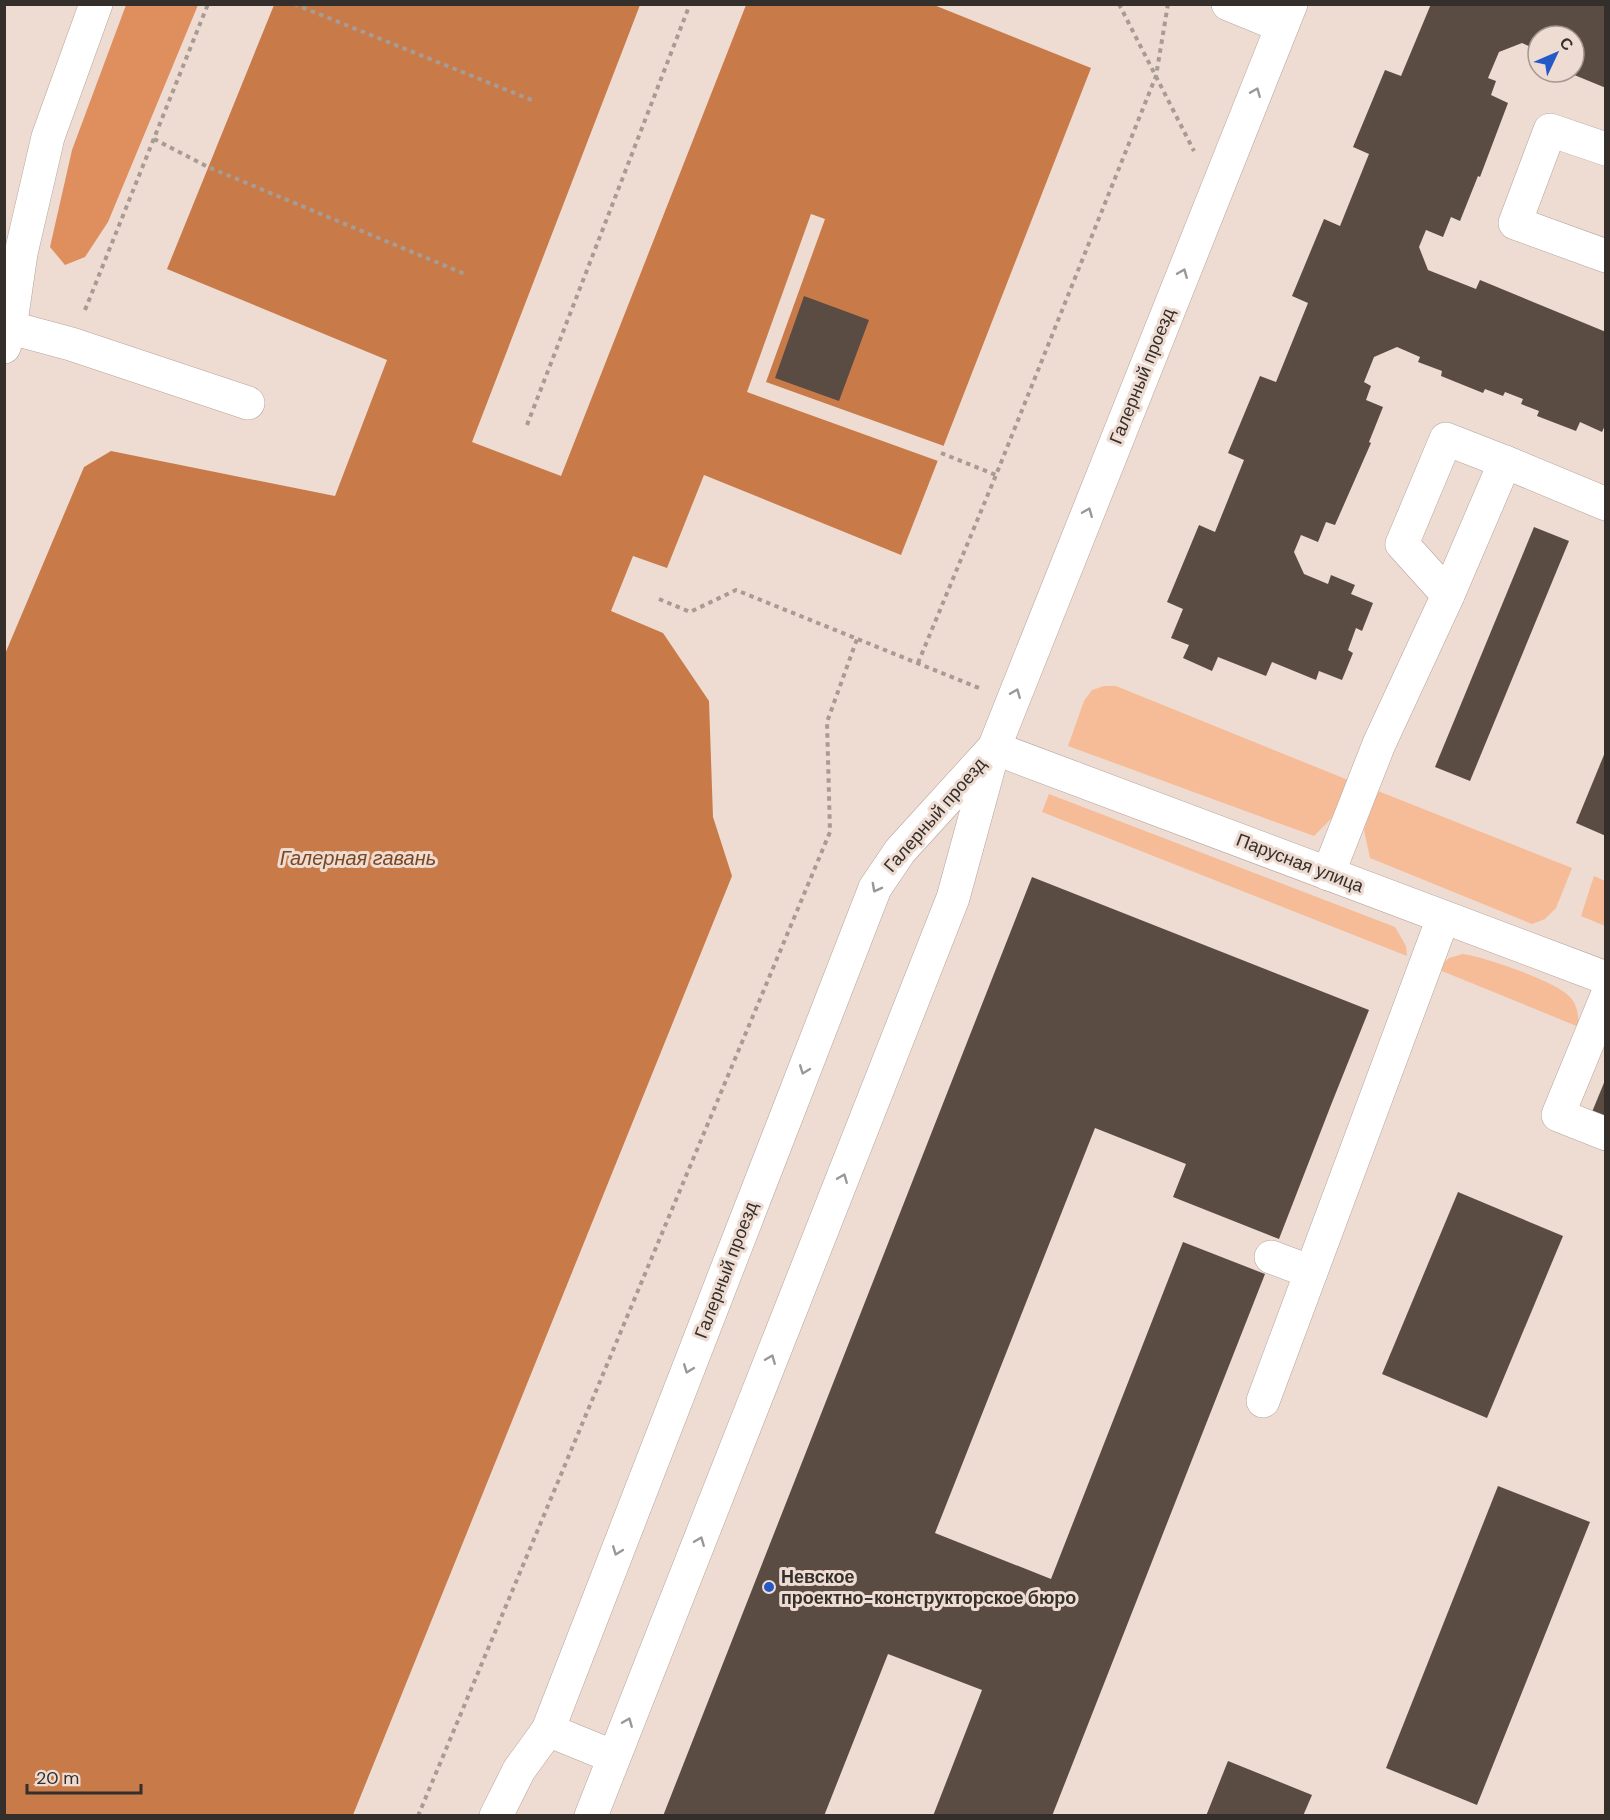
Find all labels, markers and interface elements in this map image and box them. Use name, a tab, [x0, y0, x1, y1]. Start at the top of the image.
north arrow	[1526, 24, 1586, 84]
text: С	[1555, 32, 1578, 56]
one-way arrow	[1249, 87, 1261, 98]
one-way arrow	[1176, 268, 1188, 279]
street label: Галерный проезд	[1104, 304, 1180, 448]
one-way arrow	[1081, 507, 1093, 518]
one-way arrow	[1008, 689, 1021, 699]
street label: Галерный проезд	[878, 752, 992, 877]
street label: Парусная улица	[1233, 828, 1368, 899]
water label: Галерная гавань	[280, 845, 436, 871]
one-way arrow	[871, 882, 883, 893]
one-way arrow	[799, 1064, 811, 1075]
one-way arrow	[836, 1173, 848, 1184]
street label: Галерный проезд	[689, 1198, 763, 1342]
one-way arrow	[764, 1355, 776, 1366]
one-way arrow	[683, 1363, 695, 1374]
one-way arrow	[693, 1536, 705, 1547]
one-way arrow	[612, 1545, 624, 1556]
place label: Невское проектно-конструкторское бюро	[781, 1565, 1076, 1610]
marker: Невское проектно-конструкторское бюро	[762, 1580, 776, 1594]
one-way arrow	[621, 1717, 633, 1728]
scale bar	[27, 1757, 141, 1795]
text: 20 m	[36, 1766, 79, 1790]

